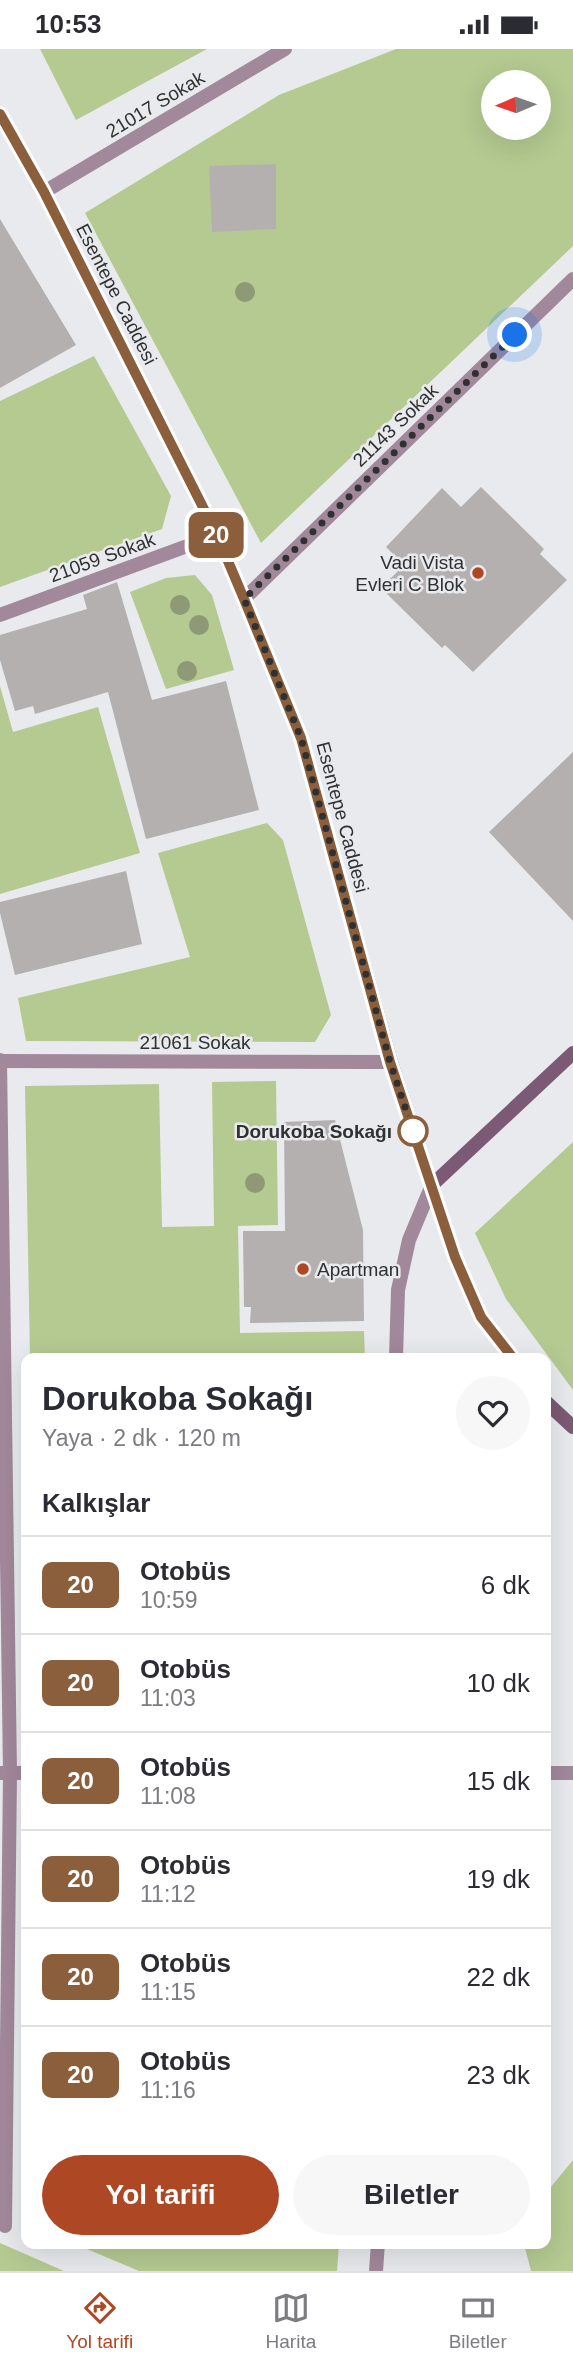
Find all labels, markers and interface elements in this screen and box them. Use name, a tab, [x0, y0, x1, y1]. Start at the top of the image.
text: 10:53	[35, 9, 102, 39]
street label: 21017 Sokak	[102, 67, 209, 142]
north arrow	[481, 70, 551, 140]
map controls	[481, 70, 551, 140]
street label: Esentepe Caddesi	[72, 220, 161, 368]
your location	[497, 317, 532, 352]
street label: 21143 Sokak	[349, 379, 442, 471]
line badge: 20	[184, 512, 248, 558]
text: 20	[203, 521, 229, 548]
street label: 21059 Sokak	[46, 528, 158, 586]
place label: Vadi Vista Evleri C Blok	[355, 552, 464, 595]
marker: Vadi Vista Evleri C Blok	[470, 565, 486, 581]
street label: Esentepe Caddesi	[312, 739, 373, 895]
street label: 21061 Sokak	[140, 1032, 251, 1053]
marker: Dorukoba Sokağı	[398, 1116, 428, 1146]
place label: Dorukoba Sokağı	[236, 1121, 392, 1142]
place label: Apartman	[317, 1259, 399, 1280]
marker: Apartman	[295, 1261, 311, 1277]
button: heart	[456, 1376, 530, 1450]
text: Dorukoba Sokağı	[42, 1380, 313, 1417]
text: Yaya · 2 dk · 120 m	[42, 1425, 241, 1451]
text: Kalkışlar	[42, 1488, 150, 1518]
text: Otobüs	[140, 1556, 231, 1586]
text: 6 dk	[481, 1570, 530, 1600]
text: 20	[67, 1571, 94, 1598]
text: 10:59	[140, 1587, 198, 1613]
text: Otobüs	[140, 1654, 231, 1684]
text: 10 dk	[466, 1668, 530, 1698]
text: 20	[67, 1669, 94, 1696]
text: 11:03	[140, 1685, 196, 1711]
text: Otobüs	[140, 1752, 231, 1782]
text: 15 dk	[466, 1766, 530, 1796]
text: 20	[67, 1767, 94, 1794]
text: 11:08	[140, 1783, 196, 1809]
text: Otobüs	[140, 1850, 231, 1880]
text: 19 dk	[466, 1864, 530, 1894]
text: 20	[67, 1865, 94, 1892]
text: 11:12	[140, 1881, 196, 1907]
text: Otobüs	[140, 1948, 231, 1978]
text: 22 dk	[466, 1962, 530, 1992]
text: 20	[67, 1963, 94, 1990]
text: 11:15	[140, 1979, 196, 2005]
text: Otobüs	[140, 2046, 231, 2076]
text: 23 dk	[466, 2060, 530, 2090]
text: 20	[67, 2061, 94, 2088]
text: 11:16	[140, 2077, 196, 2103]
button: Yol tarifi	[42, 2155, 279, 2235]
button: Biletler	[293, 2155, 530, 2235]
tab: Yol tarifi	[66, 2289, 133, 2353]
tab: Harita	[266, 2289, 316, 2353]
tab: Biletler	[449, 2289, 507, 2353]

